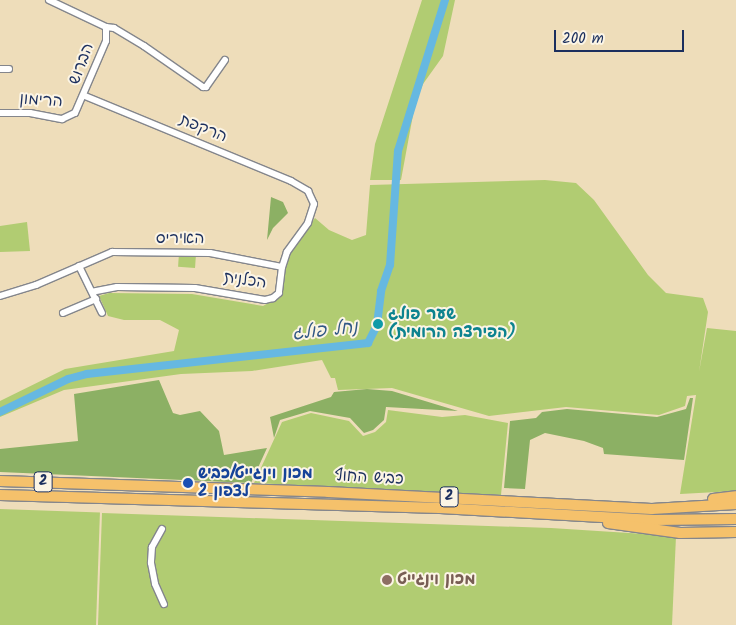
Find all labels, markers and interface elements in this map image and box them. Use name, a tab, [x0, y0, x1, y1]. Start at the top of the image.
scale bar	[556, 20, 686, 52]
text: 200 m	[562, 27, 604, 51]
street label: הברוש	[65, 40, 99, 88]
street label: הרימון	[19, 90, 63, 112]
street label: הרקפת	[176, 111, 230, 147]
street label: האיריס	[156, 229, 204, 249]
street label: הכלנית	[222, 268, 268, 294]
place label: שער פולג (הפירצה הרומית)	[388, 305, 516, 343]
water label: נחל פולג	[291, 318, 359, 346]
marker: שער פולג (הפירצה הרומית)	[372, 318, 384, 330]
place label: מכון וינגייט/כביש 2 לצפון	[198, 464, 313, 502]
street label: כביש החוף	[334, 467, 404, 489]
road number: 2	[33, 470, 53, 494]
marker: מכון וינגייט/כביש 2 לצפון	[182, 477, 194, 489]
road number: 2	[439, 484, 459, 510]
place label: מכון וינגייט	[397, 570, 475, 590]
marker: מכון וינגייט	[381, 574, 393, 586]

